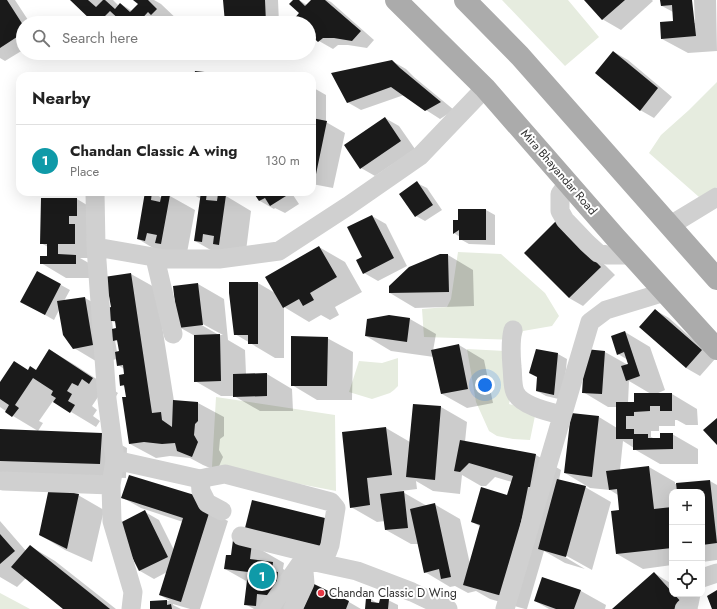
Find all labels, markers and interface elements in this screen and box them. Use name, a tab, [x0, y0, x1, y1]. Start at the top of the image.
search box	[16, 16, 316, 60]
icon: search	[30, 27, 52, 49]
text: Search here	[62, 27, 138, 49]
text: Nearby	[32, 86, 90, 110]
street label: Mira Bhayandar Road	[517, 125, 601, 219]
text: Chandan Classic A wing	[70, 140, 237, 162]
text: 1	[42, 151, 48, 170]
text: 130 m	[265, 151, 300, 170]
text: Place	[70, 162, 99, 181]
your location	[475, 375, 495, 395]
map controls	[669, 489, 705, 597]
button: +	[669, 489, 705, 525]
button: −	[669, 525, 705, 561]
pin: 1	[249, 561, 275, 591]
button: locate	[669, 561, 705, 597]
place label: Chandan Classic D Wing	[329, 584, 457, 602]
marker: Chandan Classic D Wing	[316, 588, 326, 598]

